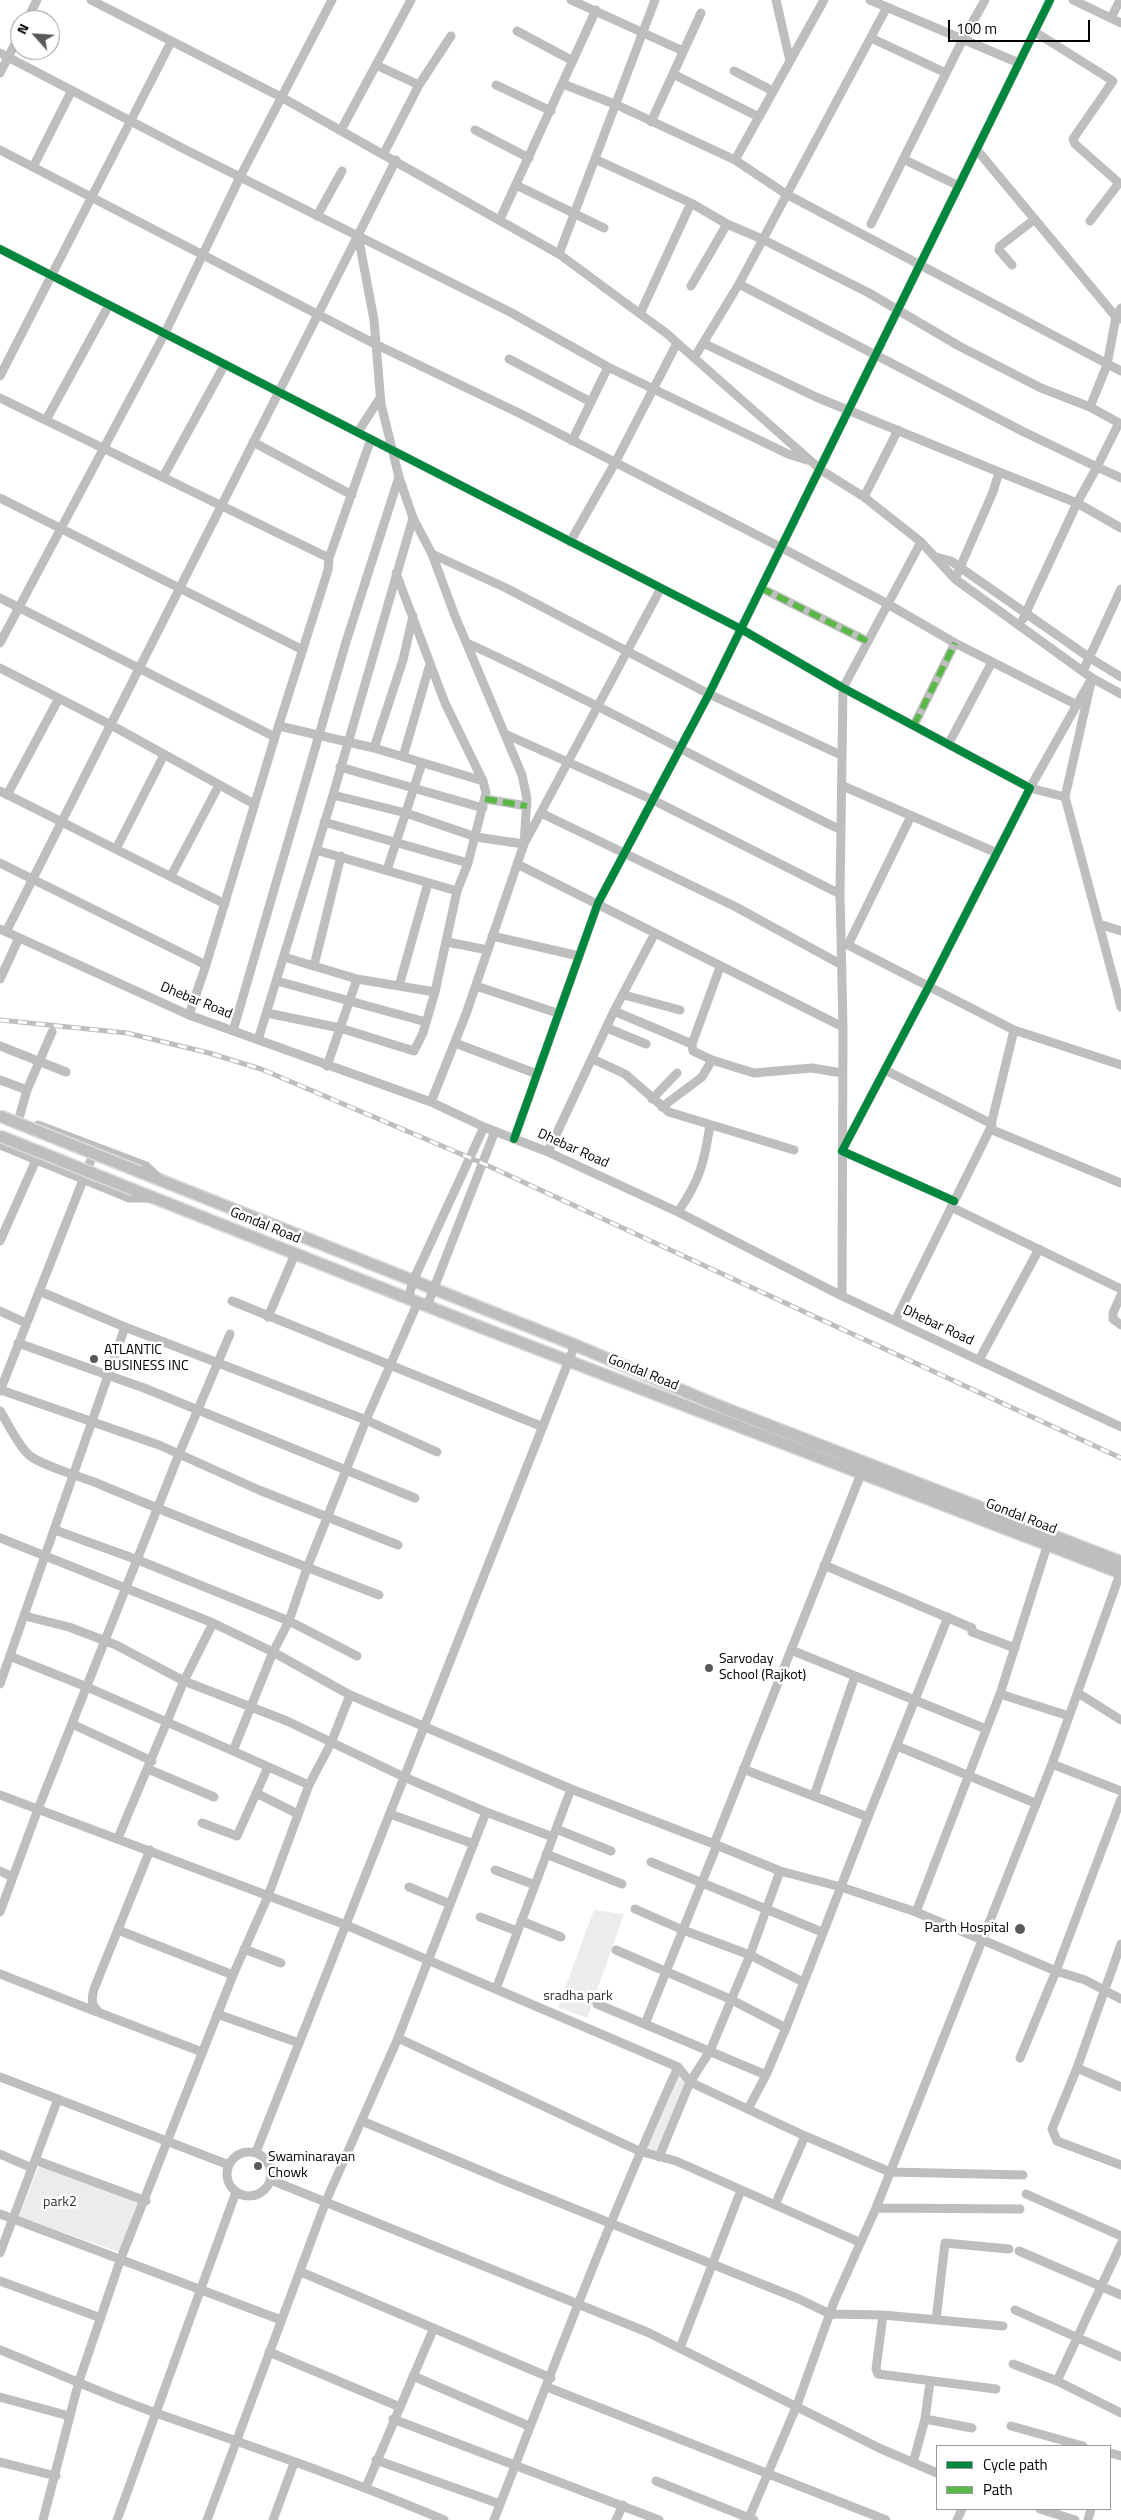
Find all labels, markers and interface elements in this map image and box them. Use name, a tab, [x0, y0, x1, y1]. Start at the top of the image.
north arrow	[10, 10, 60, 60]
scale bar	[951, 10, 1094, 42]
text: 100 m	[956, 17, 997, 40]
text: N	[10, 20, 34, 38]
street label: Dhebar Road	[158, 979, 234, 1023]
street label: Dhebar Road	[535, 1126, 611, 1172]
street label: Gondal Road	[227, 1204, 303, 1248]
street label: Dhebar Road	[900, 1302, 976, 1350]
place label: ATLANTIC BUSINESS INC	[104, 1343, 189, 1375]
street label: Gondal Road	[605, 1351, 681, 1395]
marker: ATLANTIC BUSINESS INC	[88, 1353, 100, 1365]
street label: Gondal Road	[983, 1496, 1059, 1538]
place label: Sarvoday School (Rajkot)	[719, 1652, 806, 1684]
marker: Sarvoday School (Rajkot)	[703, 1662, 715, 1674]
place label: Parth Hospital	[925, 1921, 1009, 1937]
marker: Parth Hospital	[1013, 1922, 1027, 1936]
park label: sradha park	[543, 1989, 613, 2005]
place label: Swaminarayan Chowk	[268, 2150, 355, 2182]
marker: Swaminarayan Chowk	[252, 2160, 264, 2172]
park label: park2	[43, 2195, 77, 2211]
legend	[936, 2445, 1111, 2510]
text: Cycle path	[983, 2453, 1048, 2476]
text: Path	[983, 2478, 1013, 2501]

